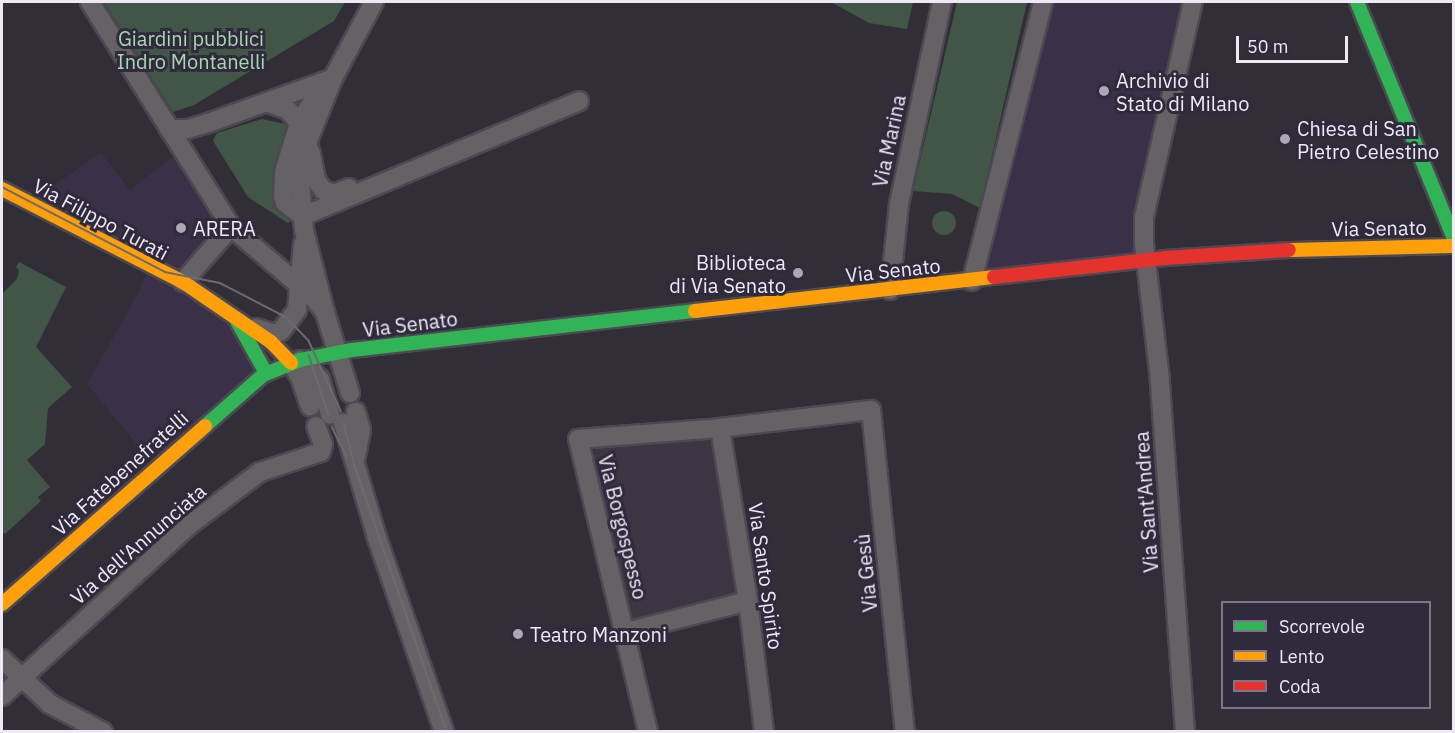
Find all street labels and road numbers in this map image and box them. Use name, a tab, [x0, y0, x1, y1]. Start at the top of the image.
street label: Via Marina	[868, 93, 910, 189]
street label: Via Filippo Turati	[29, 173, 173, 265]
street label: Via Senato	[1331, 215, 1427, 241]
street label: Via Senato	[844, 253, 942, 287]
street label: Via Senato	[361, 306, 459, 342]
street label: Via Fatebenefratelli	[47, 406, 193, 540]
street label: Via Sant'Andrea	[1129, 430, 1163, 574]
street label: Via Borgospesso	[593, 452, 653, 602]
street label: Via dell'Annunciata	[65, 479, 211, 609]
street label: Via Santo Spirito	[744, 501, 788, 651]
street label: Via Gesù	[850, 533, 882, 613]

